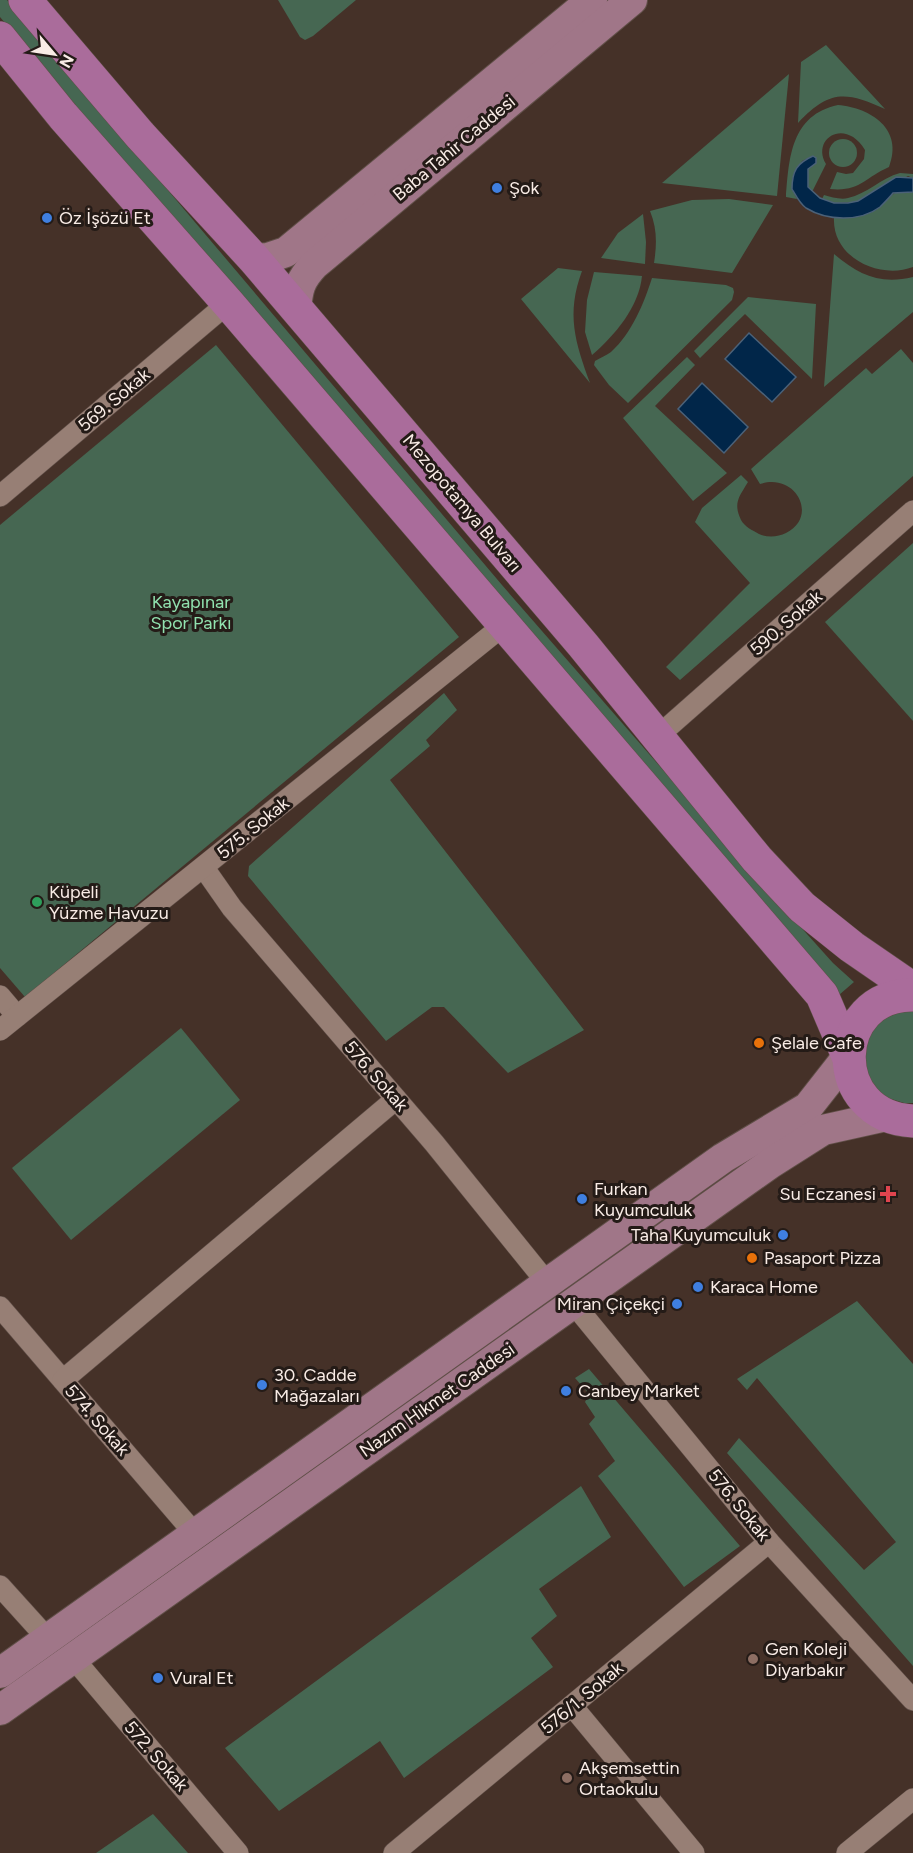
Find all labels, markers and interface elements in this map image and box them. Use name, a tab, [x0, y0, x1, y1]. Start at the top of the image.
north arrow	[24, 24, 84, 84]
text: N	[55, 51, 78, 71]
street label: Baba Tahir Caddesi	[388, 90, 520, 206]
place label: Şok	[509, 177, 539, 199]
marker: Şok	[490, 181, 504, 195]
place label: Öz İşözü Et	[59, 207, 151, 229]
marker: Öz İşözü Et	[40, 211, 54, 225]
street label: 569. Sokak	[74, 363, 155, 436]
street label: Mezopotamya Bulvarı	[398, 430, 526, 576]
street label: 590. Sokak	[745, 586, 827, 660]
park label: Kayapınar Spor Parkı	[150, 591, 232, 634]
street label: 575. Sokak	[212, 792, 294, 864]
place label: Küpeli Yüzme Havuzu	[49, 881, 169, 924]
marker: Küpeli Yüzme Havuzu	[30, 895, 44, 909]
place label: Şelale Cafe	[771, 1032, 862, 1054]
street label: 576. Sokak	[339, 1036, 413, 1116]
marker: Şelale Cafe	[752, 1036, 766, 1050]
place label: Furkan Kuyumculuk	[594, 1178, 693, 1221]
place label: Su Eczanesi	[780, 1183, 876, 1205]
marker: Su Eczanesi	[881, 1187, 895, 1201]
marker: Furkan Kuyumculuk	[575, 1192, 589, 1206]
place label: Taha Kuyumculuk	[631, 1224, 771, 1246]
marker: Taha Kuyumculuk	[776, 1228, 790, 1242]
place label: Pasaport Pizza	[764, 1247, 881, 1269]
marker: Pasaport Pizza	[745, 1251, 759, 1265]
place label: Karaca Home	[710, 1276, 818, 1298]
marker: Karaca Home	[691, 1280, 705, 1294]
place label: Miran Çiçekçi	[557, 1293, 665, 1315]
marker: Miran Çiçekçi	[670, 1297, 684, 1311]
street label: Nazım Hikmet Caddesi	[355, 1338, 519, 1462]
place label: 30. Cadde Mağazaları	[274, 1364, 360, 1407]
marker: 30. Cadde Mağazaları	[255, 1378, 269, 1392]
street label: 574. Sokak	[60, 1380, 134, 1460]
place label: Canbey Market	[578, 1380, 700, 1402]
marker: Canbey Market	[559, 1384, 573, 1398]
street label: 576. Sokak	[703, 1465, 775, 1546]
place label: Gen Koleji Diyarbakır	[765, 1638, 847, 1681]
marker: Gen Koleji Diyarbakır	[746, 1652, 760, 1666]
street label: 576/1. Sokak	[536, 1657, 628, 1739]
place label: Vural Et	[170, 1667, 234, 1689]
marker: Vural Et	[151, 1671, 165, 1685]
street label: 572. Sokak	[119, 1716, 193, 1796]
place label: Akşemsettin Ortaokulu	[579, 1757, 680, 1800]
marker: Akşemsettin Ortaokulu	[560, 1771, 574, 1785]

